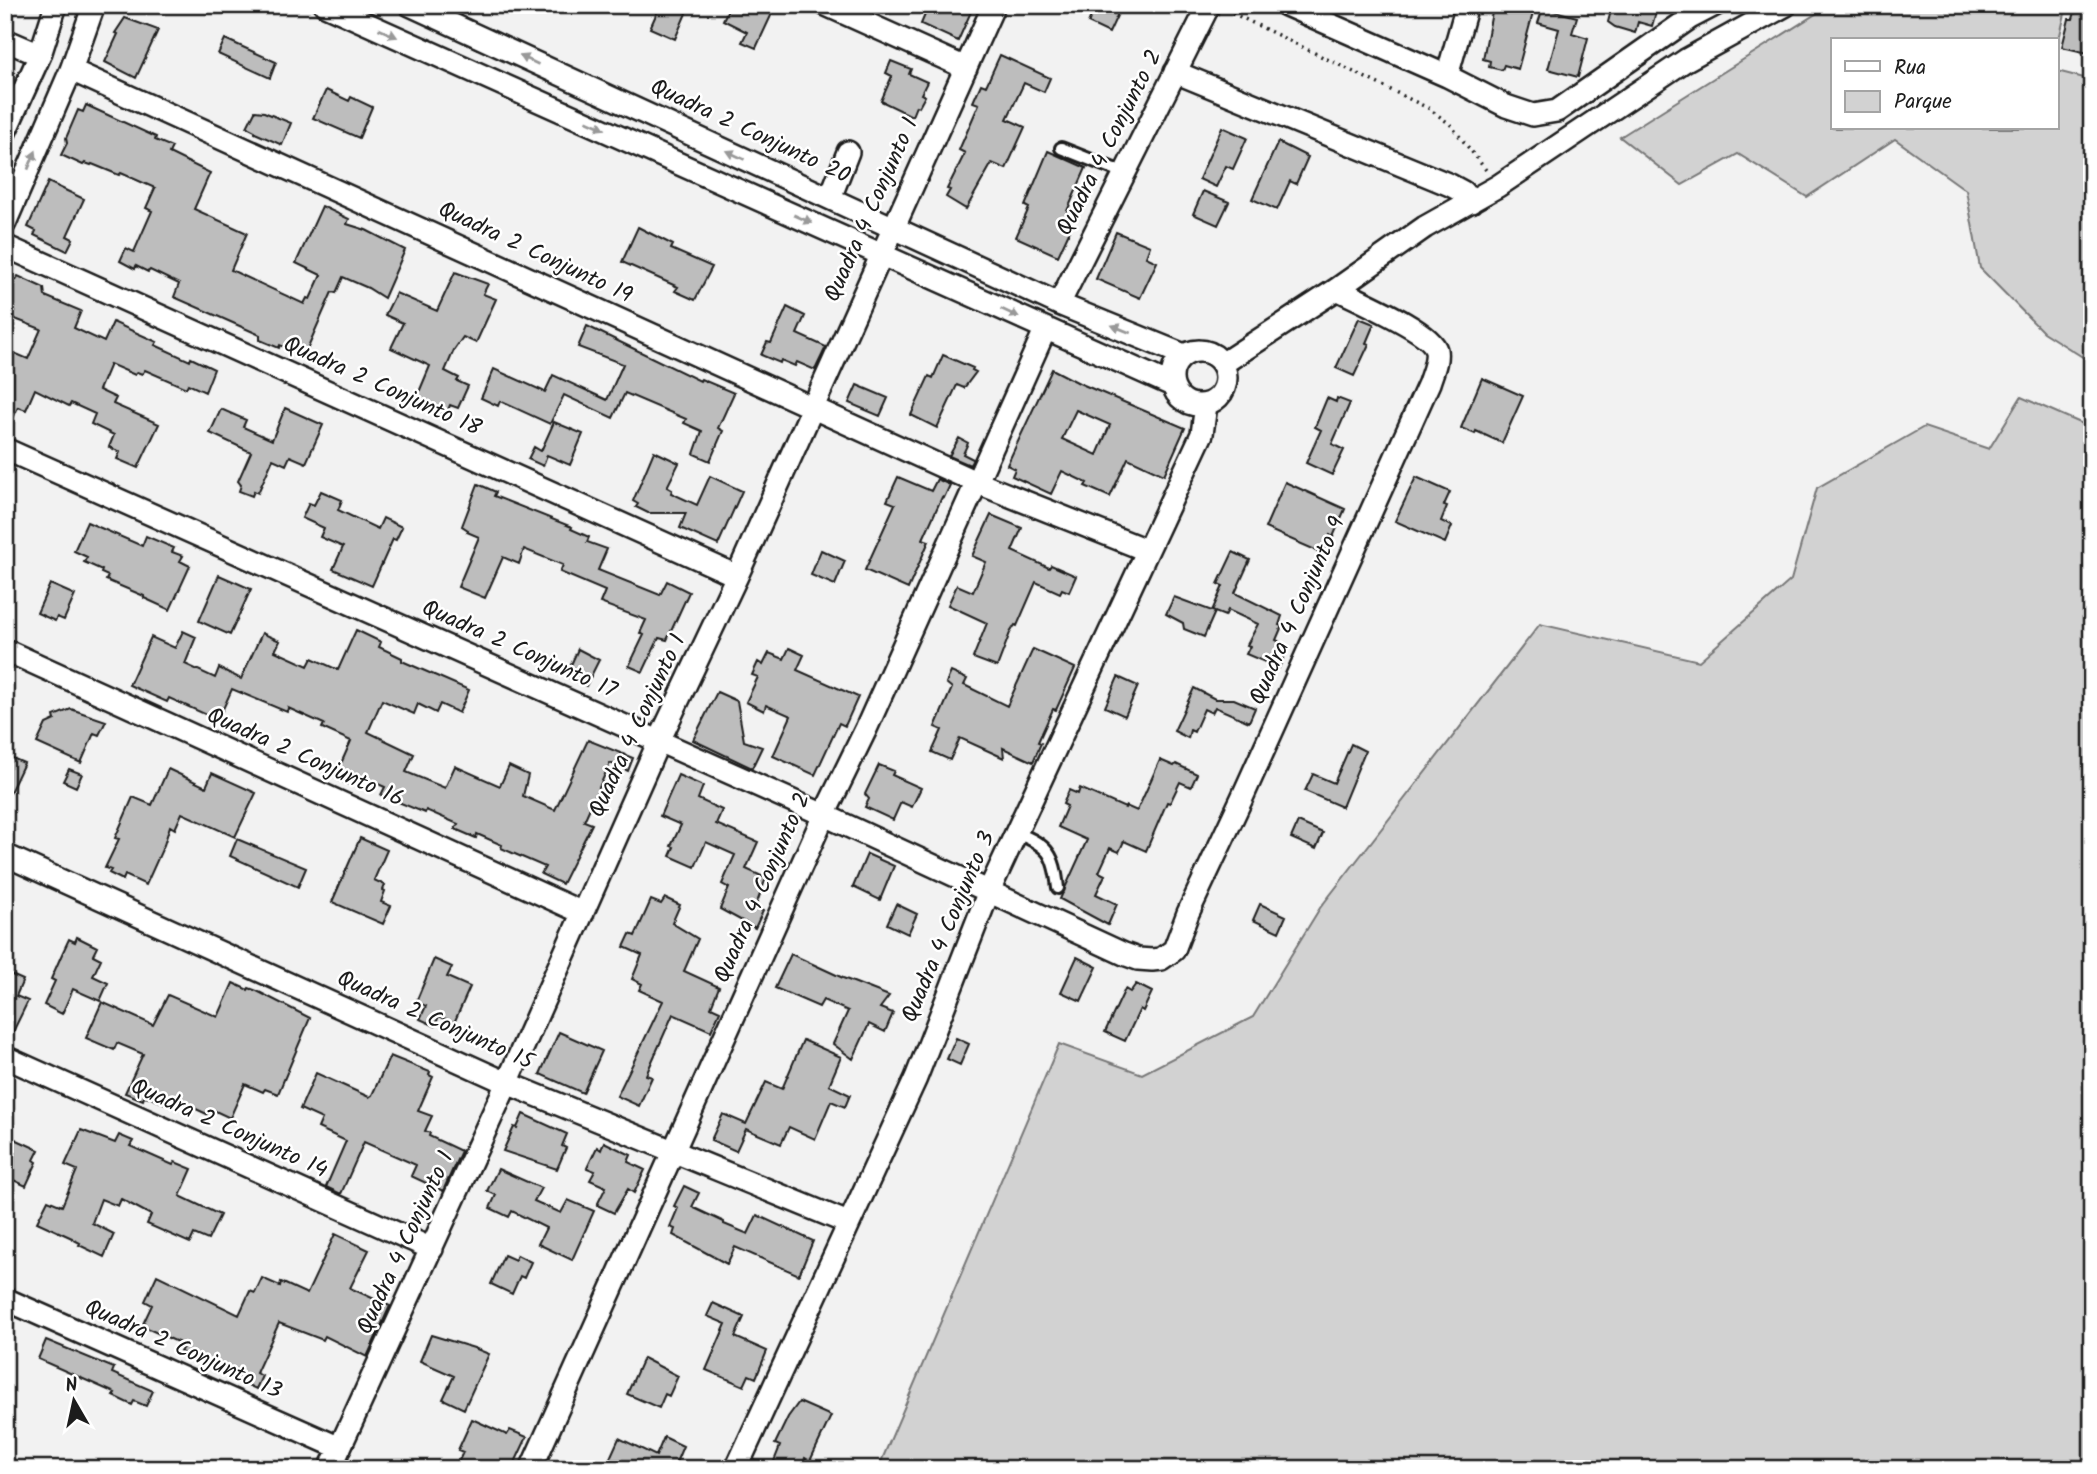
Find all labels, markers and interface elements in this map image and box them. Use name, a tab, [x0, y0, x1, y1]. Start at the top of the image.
one-way arrow	[378, 27, 398, 39]
legend	[1831, 38, 2058, 130]
street label: Quadra 4 Conjunto 2	[1047, 43, 1173, 243]
text: Rua	[1894, 52, 1926, 85]
one-way arrow	[519, 54, 539, 66]
street label: Quadra 2 Conjunto 20	[644, 70, 856, 194]
text: Parque	[1894, 86, 1952, 119]
street label: Quadra 4 Conjunto 1	[815, 112, 929, 308]
one-way arrow	[585, 120, 606, 131]
one-way arrow	[725, 149, 746, 160]
one-way arrow	[26, 150, 38, 170]
street label: Quadra 2 Conjunto 19	[432, 192, 638, 314]
one-way arrow	[793, 213, 813, 225]
one-way arrow	[1000, 308, 1020, 319]
one-way arrow	[1110, 324, 1131, 335]
street label: Quadra 2 Conjunto 18	[277, 327, 487, 447]
street label: Quadra 4 Conjunto 9	[1240, 511, 1356, 711]
street label: Quadra 2 Conjunto 17	[416, 591, 624, 710]
street label: Quadra 4 Conjunto 1	[580, 628, 696, 824]
street label: Quadra 2 Conjunto 16	[201, 698, 409, 818]
street label: Quadra 4 Conjunto 2	[705, 787, 821, 989]
street label: Quadra 4 Conjunto 3	[892, 826, 1006, 1028]
street label: Quadra 2 Conjunto 15	[331, 961, 541, 1081]
street label: Quadra 2 Conjunto 14	[125, 1069, 333, 1189]
street label: Quadra 4 Conjunto 1	[348, 1145, 464, 1341]
street label: Quadra 2 Conjunto 13	[78, 1290, 288, 1410]
north arrow	[38, 1366, 108, 1436]
text: N	[63, 1370, 80, 1402]

